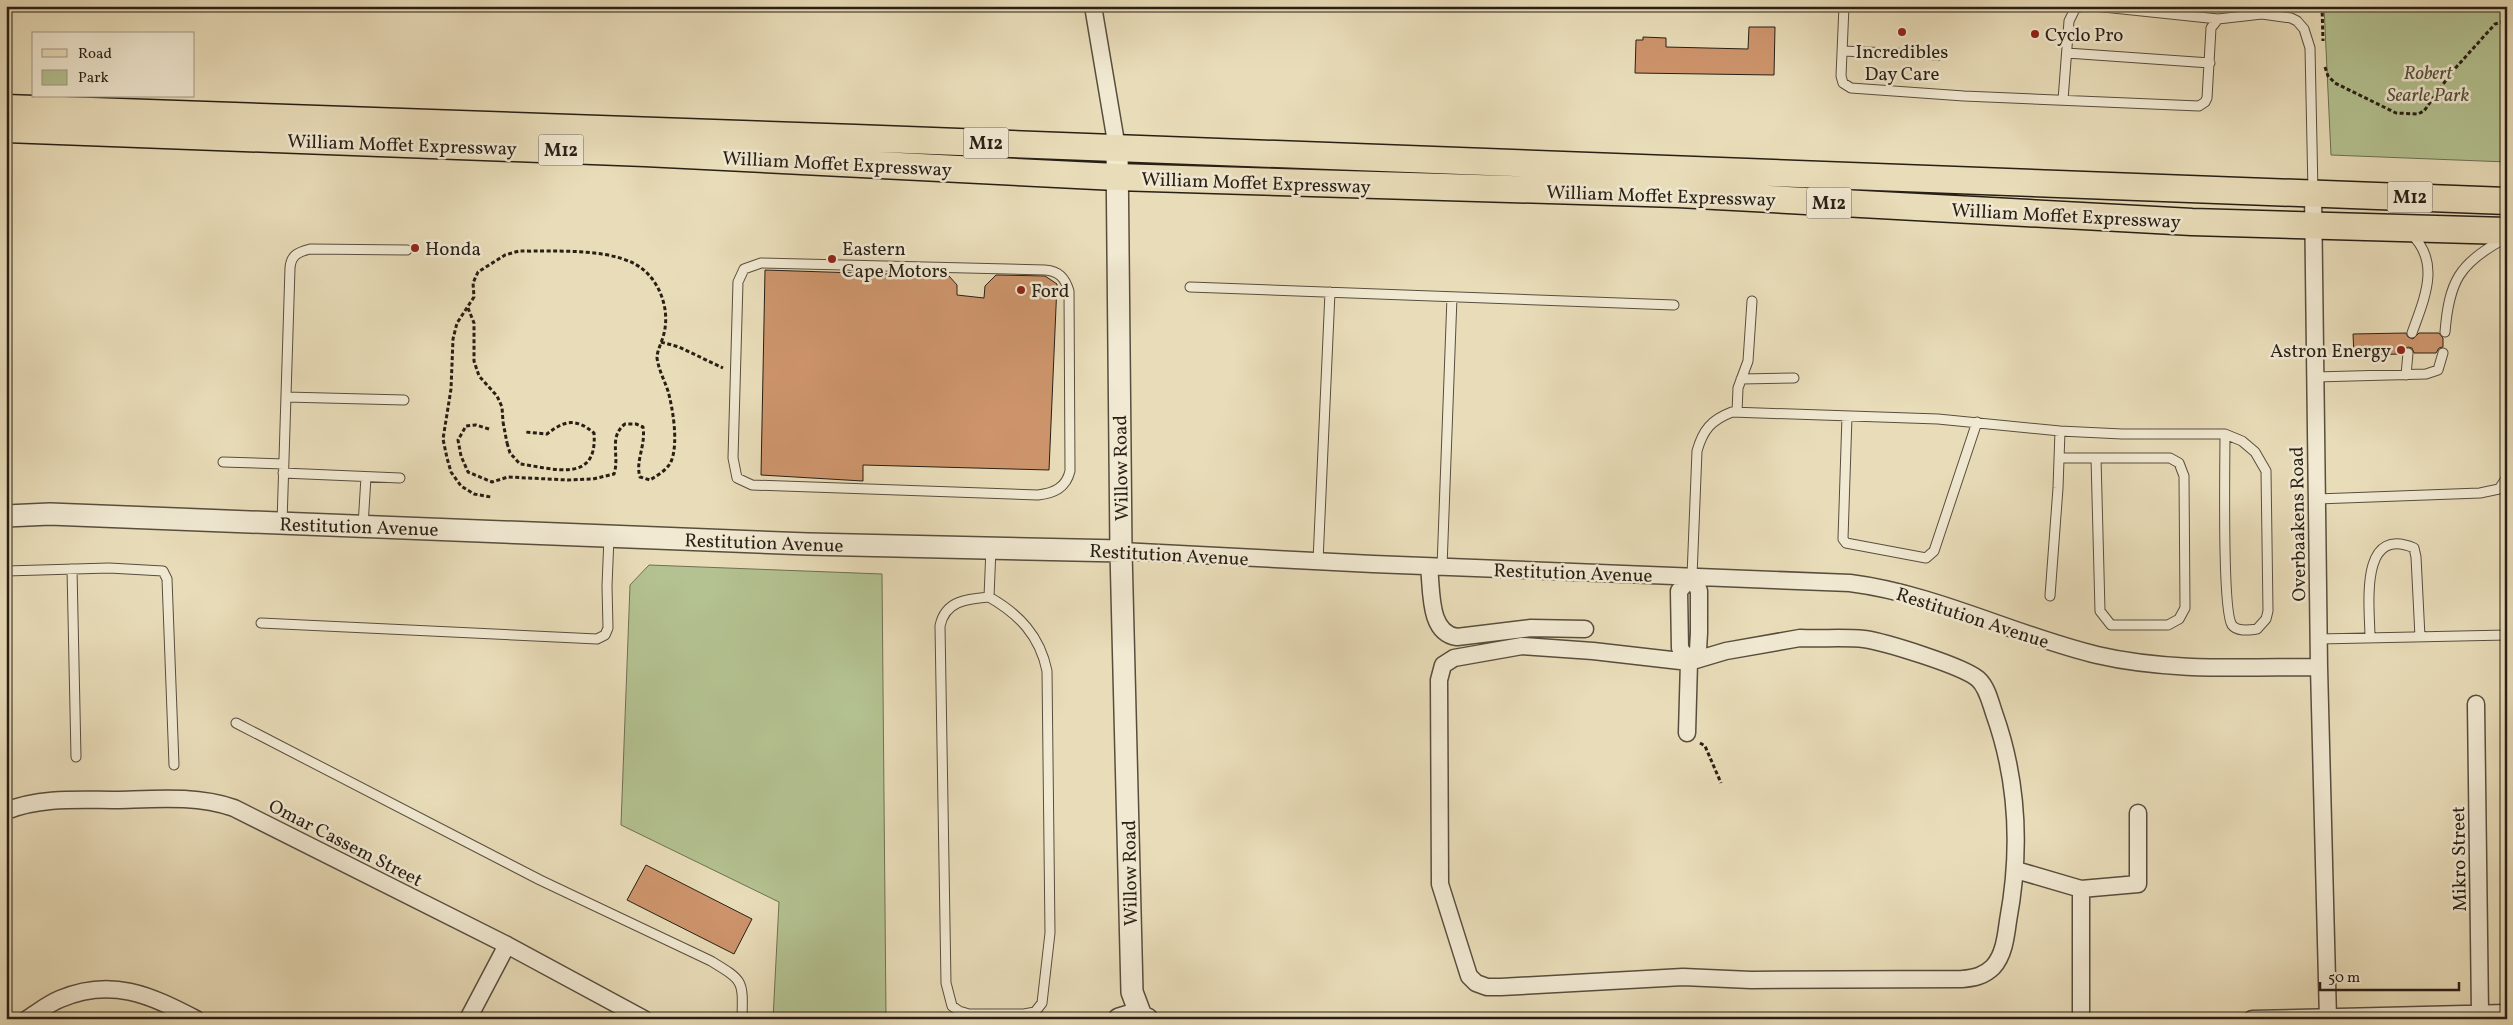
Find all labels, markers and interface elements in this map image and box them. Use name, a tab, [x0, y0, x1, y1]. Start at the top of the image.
place label: Cyclo Pro	[2045, 23, 2123, 49]
marker: Incredibles Day Care	[1896, 26, 1908, 38]
marker: Cyclo Pro	[2029, 28, 2041, 40]
legend	[32, 32, 195, 98]
place label: Incredibles Day Care	[1856, 40, 1949, 88]
text: Road	[78, 44, 112, 65]
park label: Robert Searle Park	[2387, 61, 2469, 109]
text: Park	[78, 68, 109, 89]
road number: M12	[964, 128, 1008, 158]
street label: William Moffet Expressway	[287, 129, 517, 163]
road number: M12	[538, 134, 584, 166]
street label: William Moffet Expressway	[721, 146, 952, 184]
street label: William Moffet Expressway	[1141, 167, 1371, 201]
street label: William Moffet Expressway	[1546, 180, 1776, 214]
road number: M12	[2388, 182, 2432, 212]
road number: M12	[1806, 188, 1852, 218]
street label: William Moffet Expressway	[1950, 198, 2181, 236]
place label: Honda	[425, 237, 481, 263]
place label: Eastern Cape Motors	[842, 237, 948, 285]
marker: Honda	[409, 242, 421, 254]
marker: Eastern Cape Motors	[826, 253, 838, 265]
place label: Ford	[1031, 279, 1070, 305]
marker: Ford	[1015, 284, 1027, 296]
place label: Astron Energy	[2270, 339, 2391, 365]
marker: Astron Energy	[2395, 344, 2407, 356]
street label: Willow Road	[1108, 415, 1136, 521]
street label: Overbaakens Road	[2285, 446, 2313, 602]
street label: Restitution Avenue	[279, 512, 439, 544]
street label: Restitution Avenue	[684, 528, 844, 560]
street label: Restitution Avenue	[1089, 539, 1249, 573]
street label: Restitution Avenue	[1493, 558, 1653, 590]
street label: Restitution Avenue	[1893, 582, 2052, 656]
street label: Omar Cassem Street	[264, 794, 427, 894]
street label: Mikro Street	[2446, 806, 2474, 912]
street label: Willow Road	[1117, 820, 1145, 926]
scale bar	[2320, 960, 2459, 992]
text: 50 m	[2328, 968, 2360, 989]

